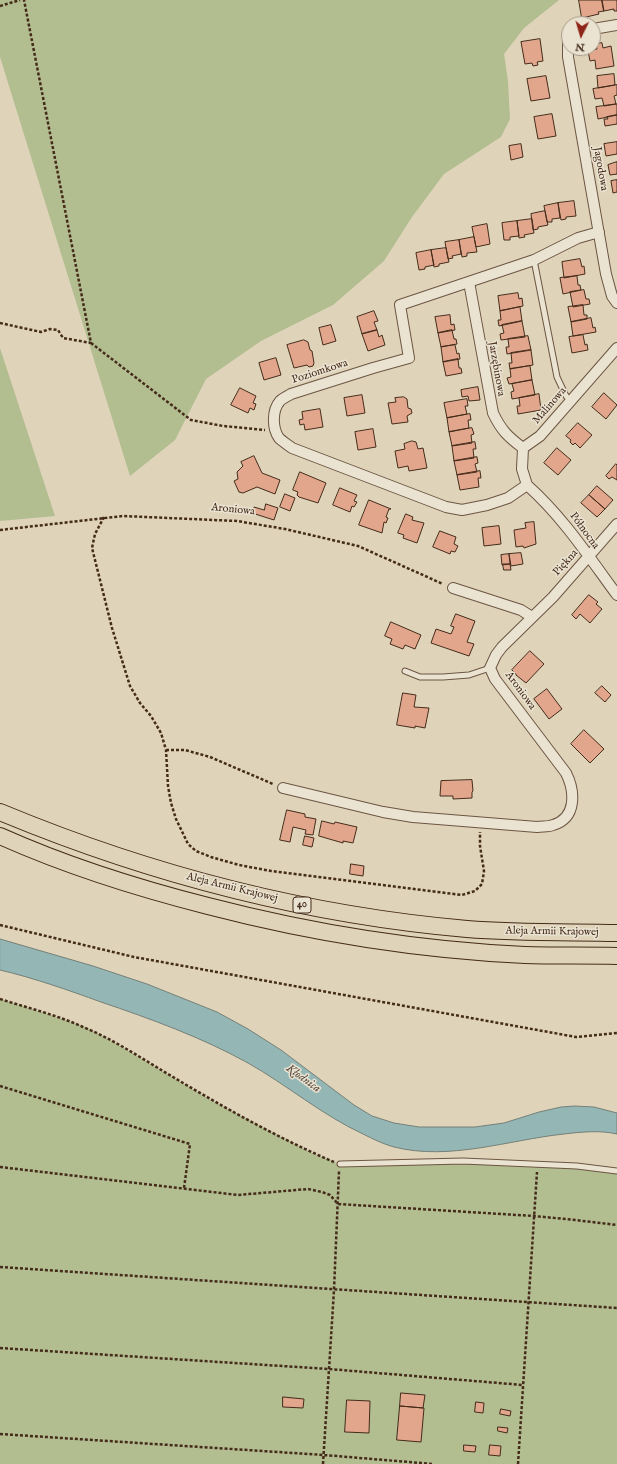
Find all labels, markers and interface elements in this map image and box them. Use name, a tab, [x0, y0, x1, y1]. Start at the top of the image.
north arrow	[561, 16, 601, 56]
text: N	[575, 40, 585, 54]
street label: Jagodowa	[590, 146, 610, 192]
street label: Jarzębinowa	[485, 340, 507, 398]
street label: Poziomkowa	[290, 357, 350, 387]
street label: Malinowa	[530, 385, 570, 427]
street label: Aroniowa	[210, 501, 256, 519]
street label: Północna	[566, 510, 602, 552]
street label: Piękna	[551, 547, 581, 579]
street label: Aroniowa	[502, 669, 538, 713]
street label: Aleja Armii Krajowej	[185, 870, 279, 906]
road number: 40	[293, 897, 311, 913]
street label: Aleja Armii Krajowej	[505, 925, 599, 939]
water label: Kłodnica	[283, 1062, 323, 1096]

